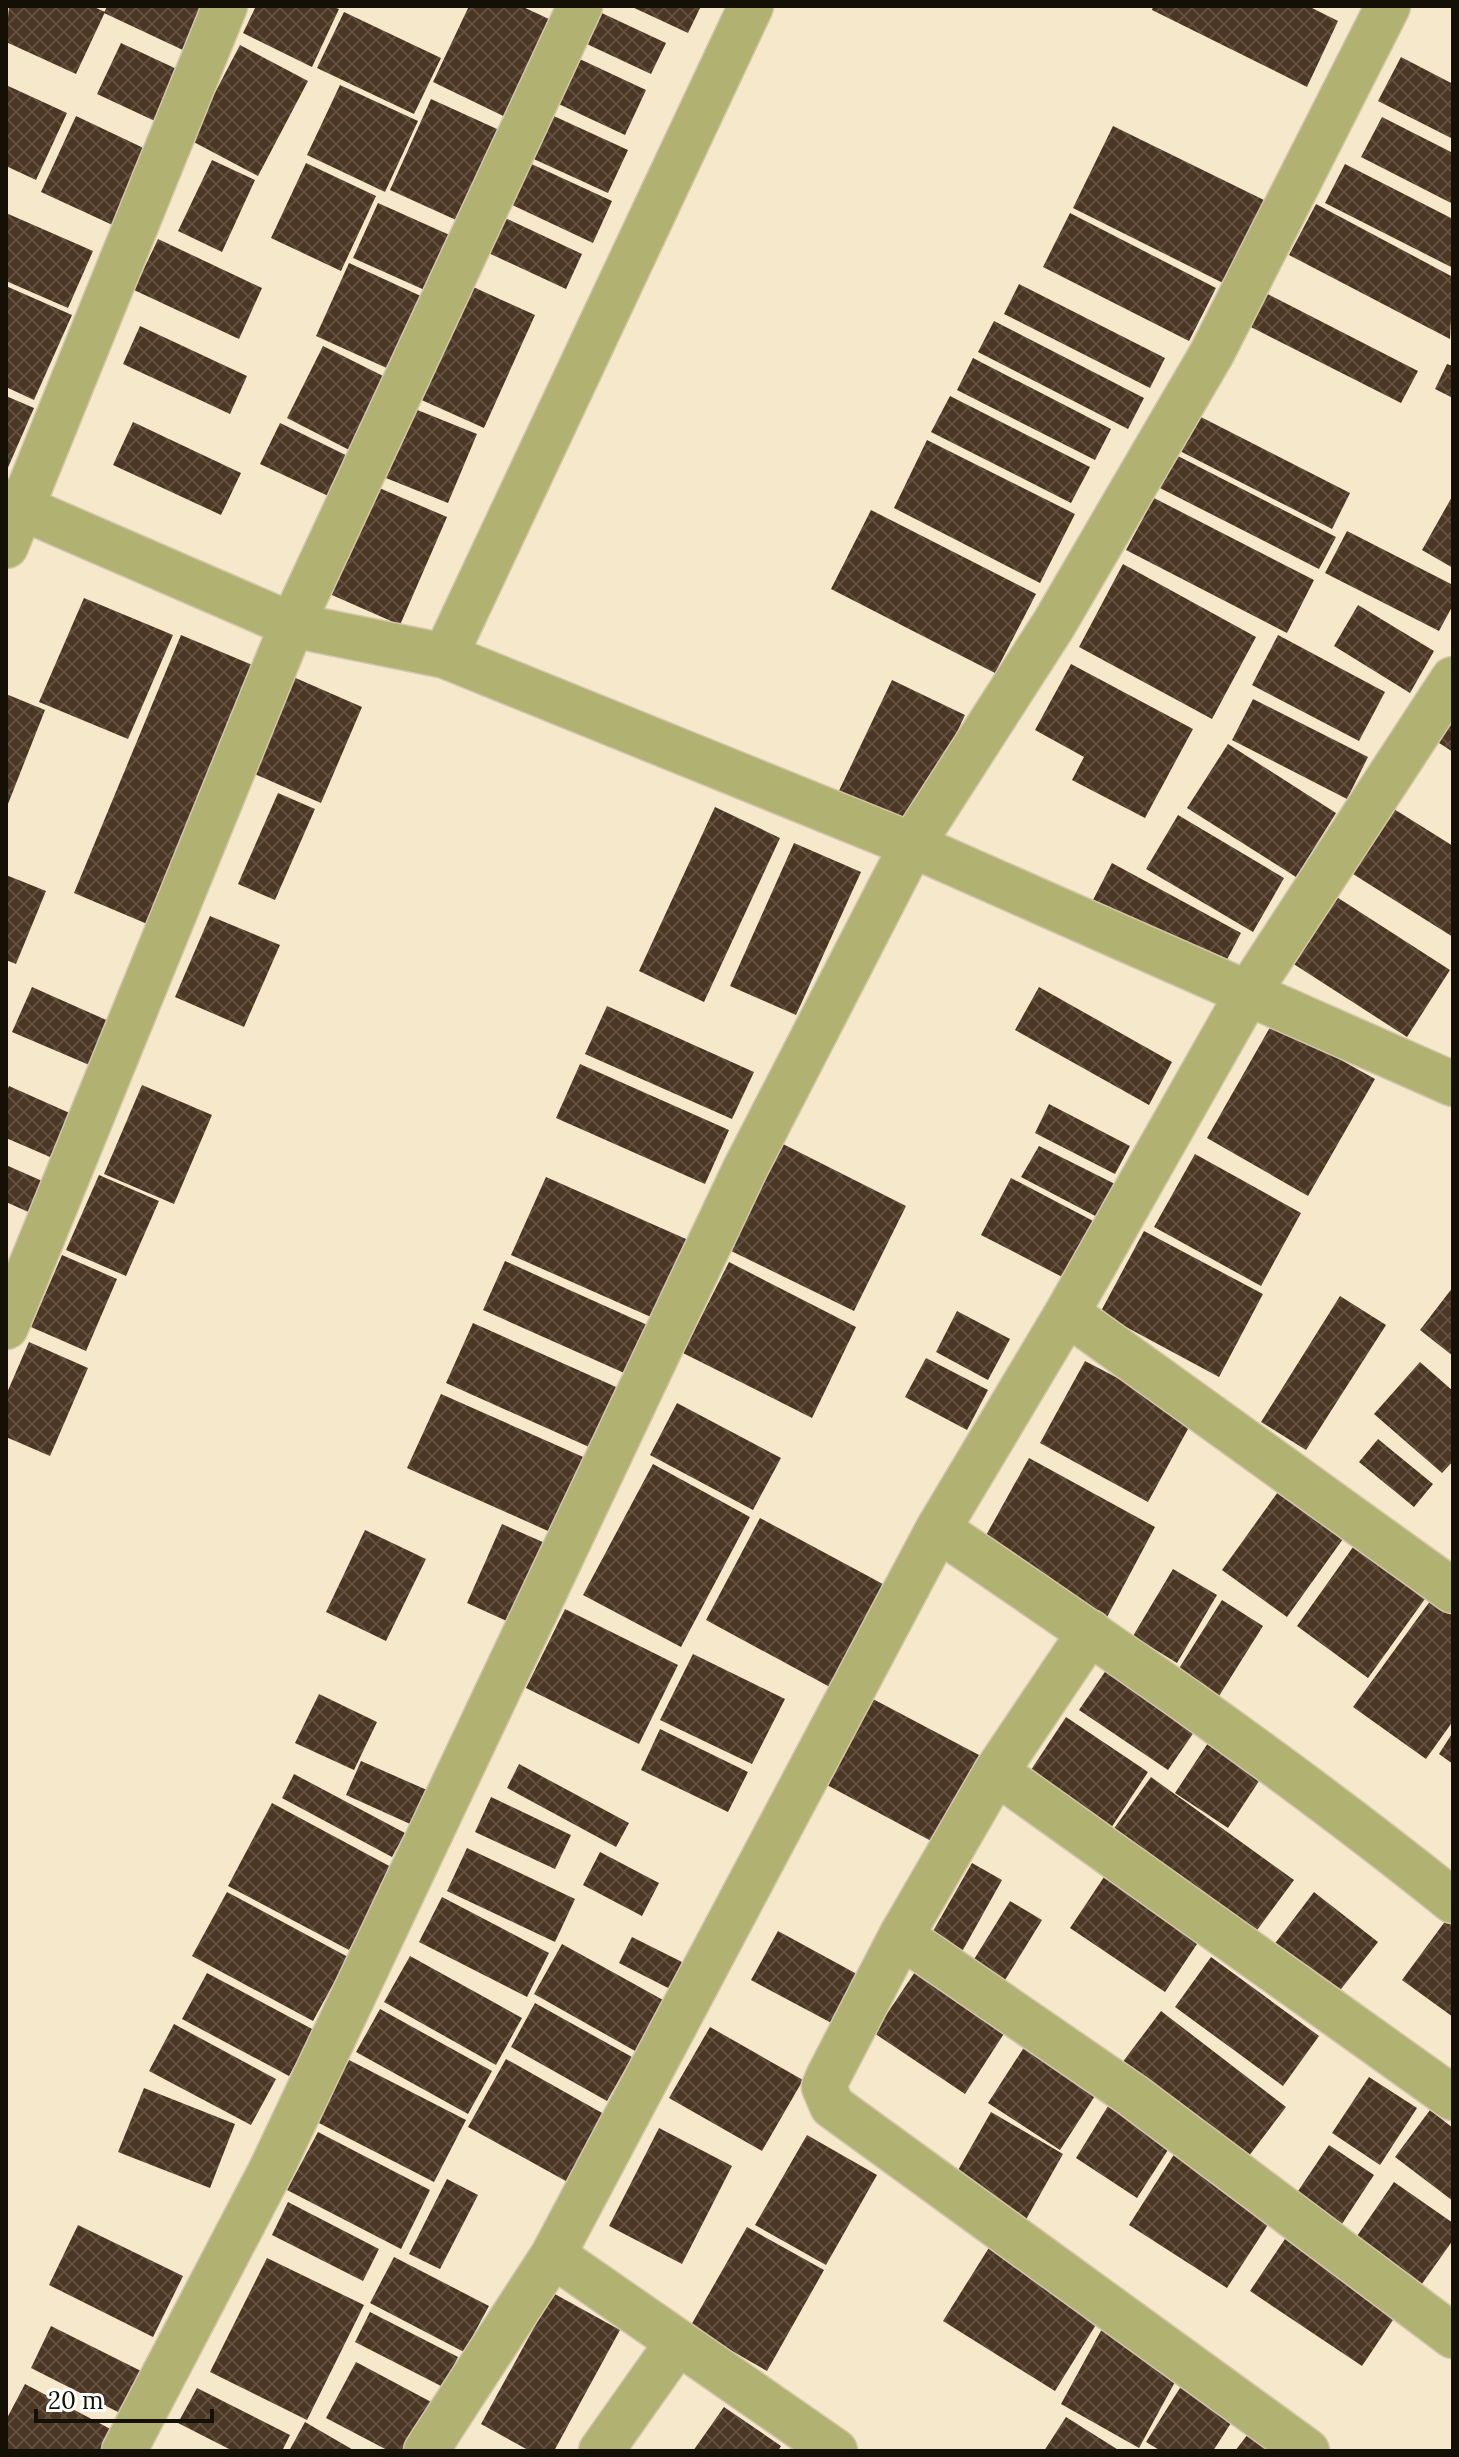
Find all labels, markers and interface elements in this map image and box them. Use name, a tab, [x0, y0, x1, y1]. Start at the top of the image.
scale bar	[36, 2373, 212, 2423]
text: 20 m	[48, 2385, 104, 2416]

